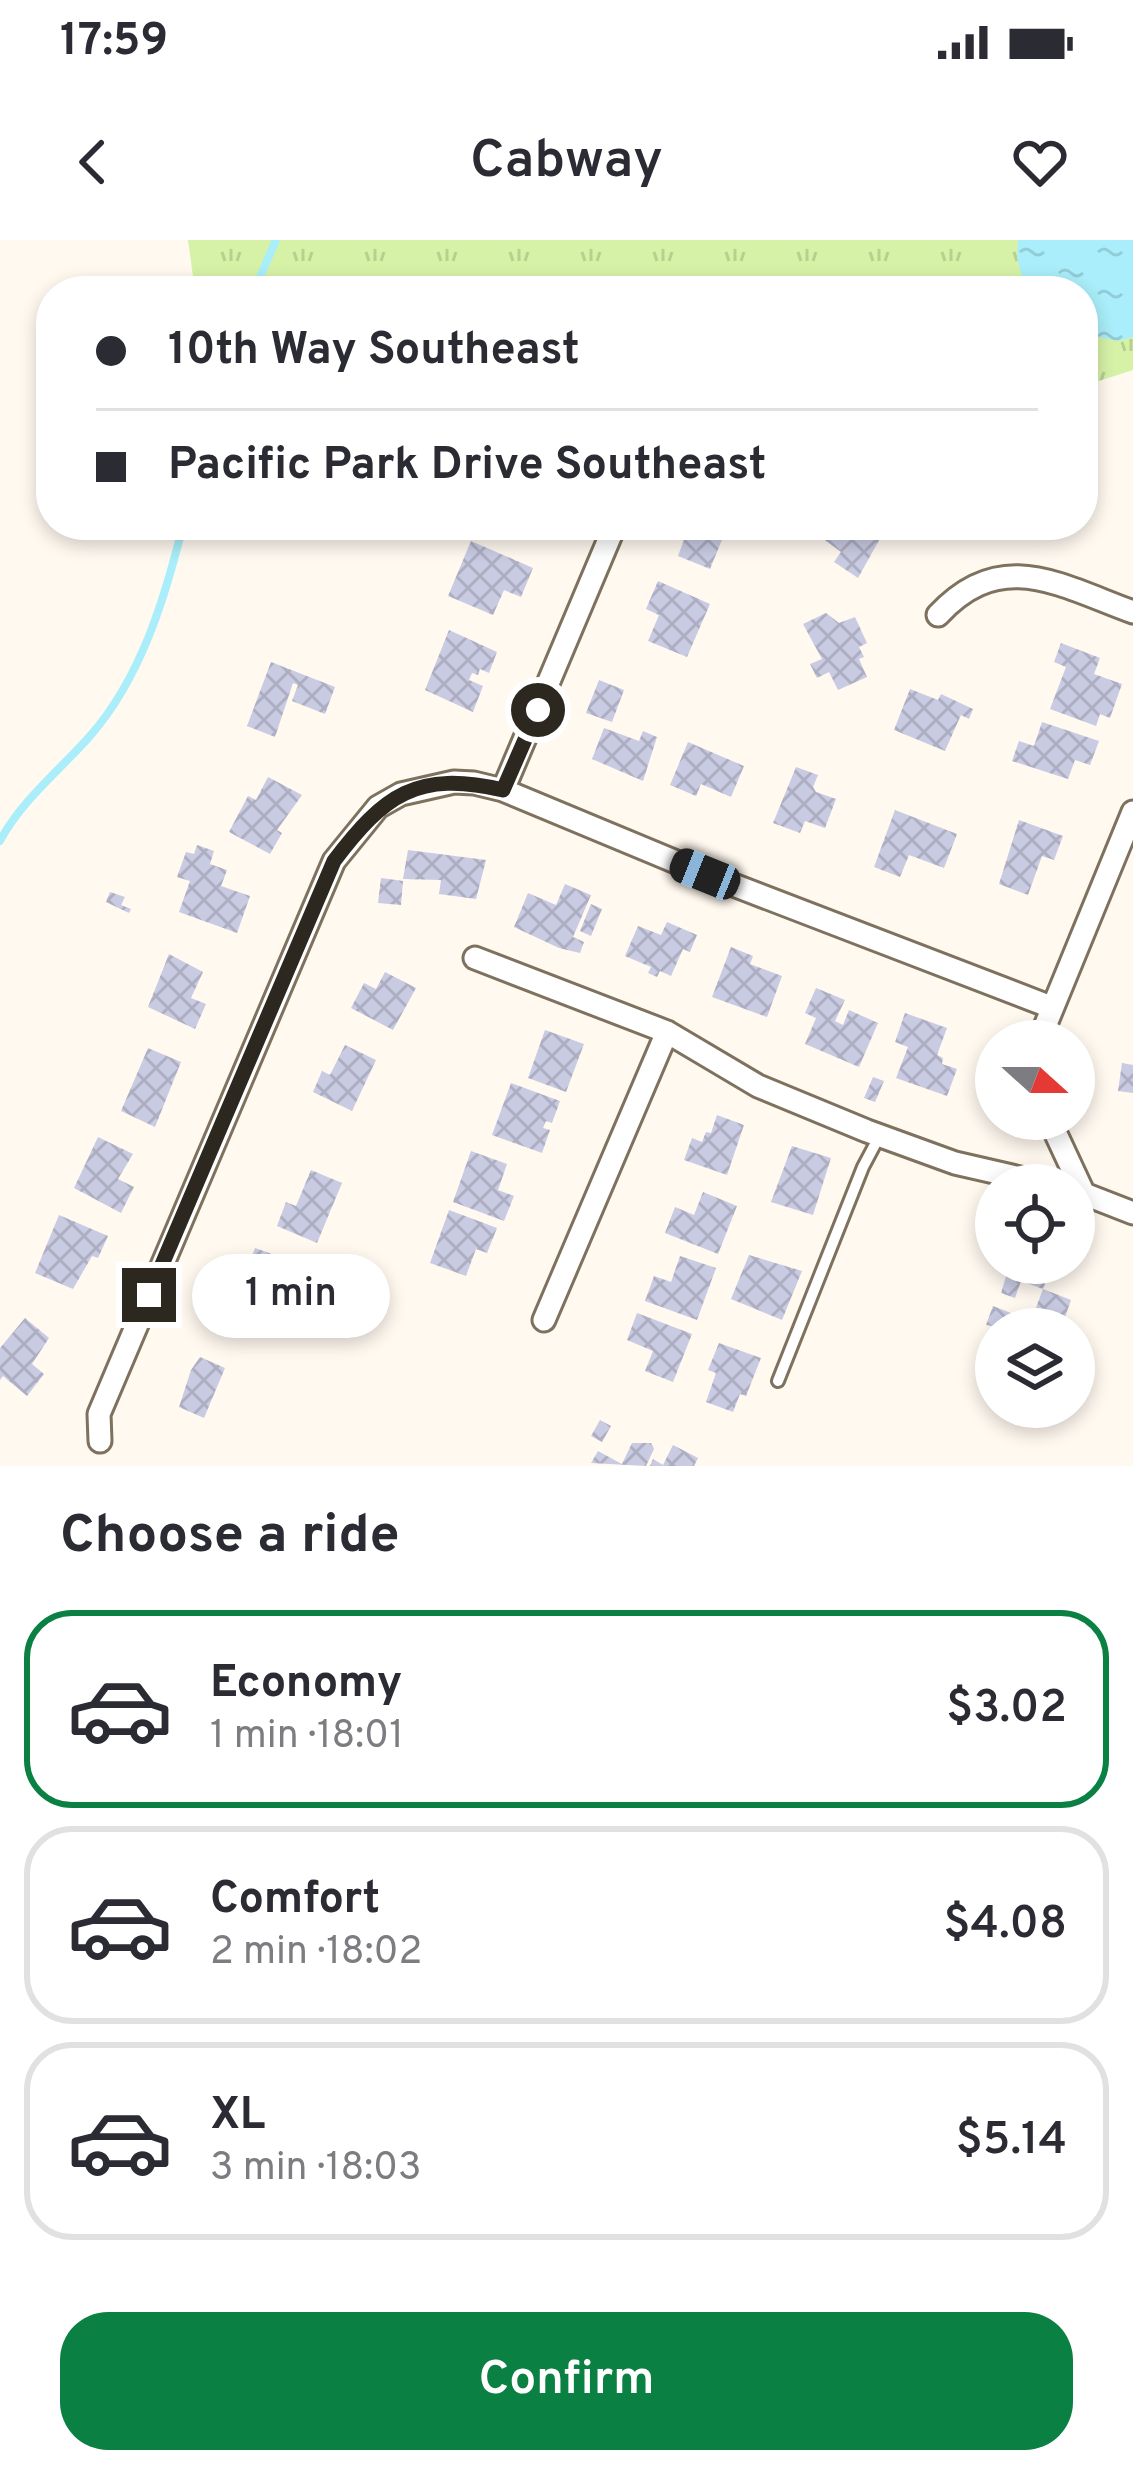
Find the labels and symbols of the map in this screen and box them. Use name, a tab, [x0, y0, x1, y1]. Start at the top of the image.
route start	[511, 683, 565, 737]
car	[665, 844, 745, 904]
north arrow	[975, 1020, 1095, 1140]
callout: 1 min	[191, 1253, 389, 1337]
route end	[122, 1268, 176, 1322]

